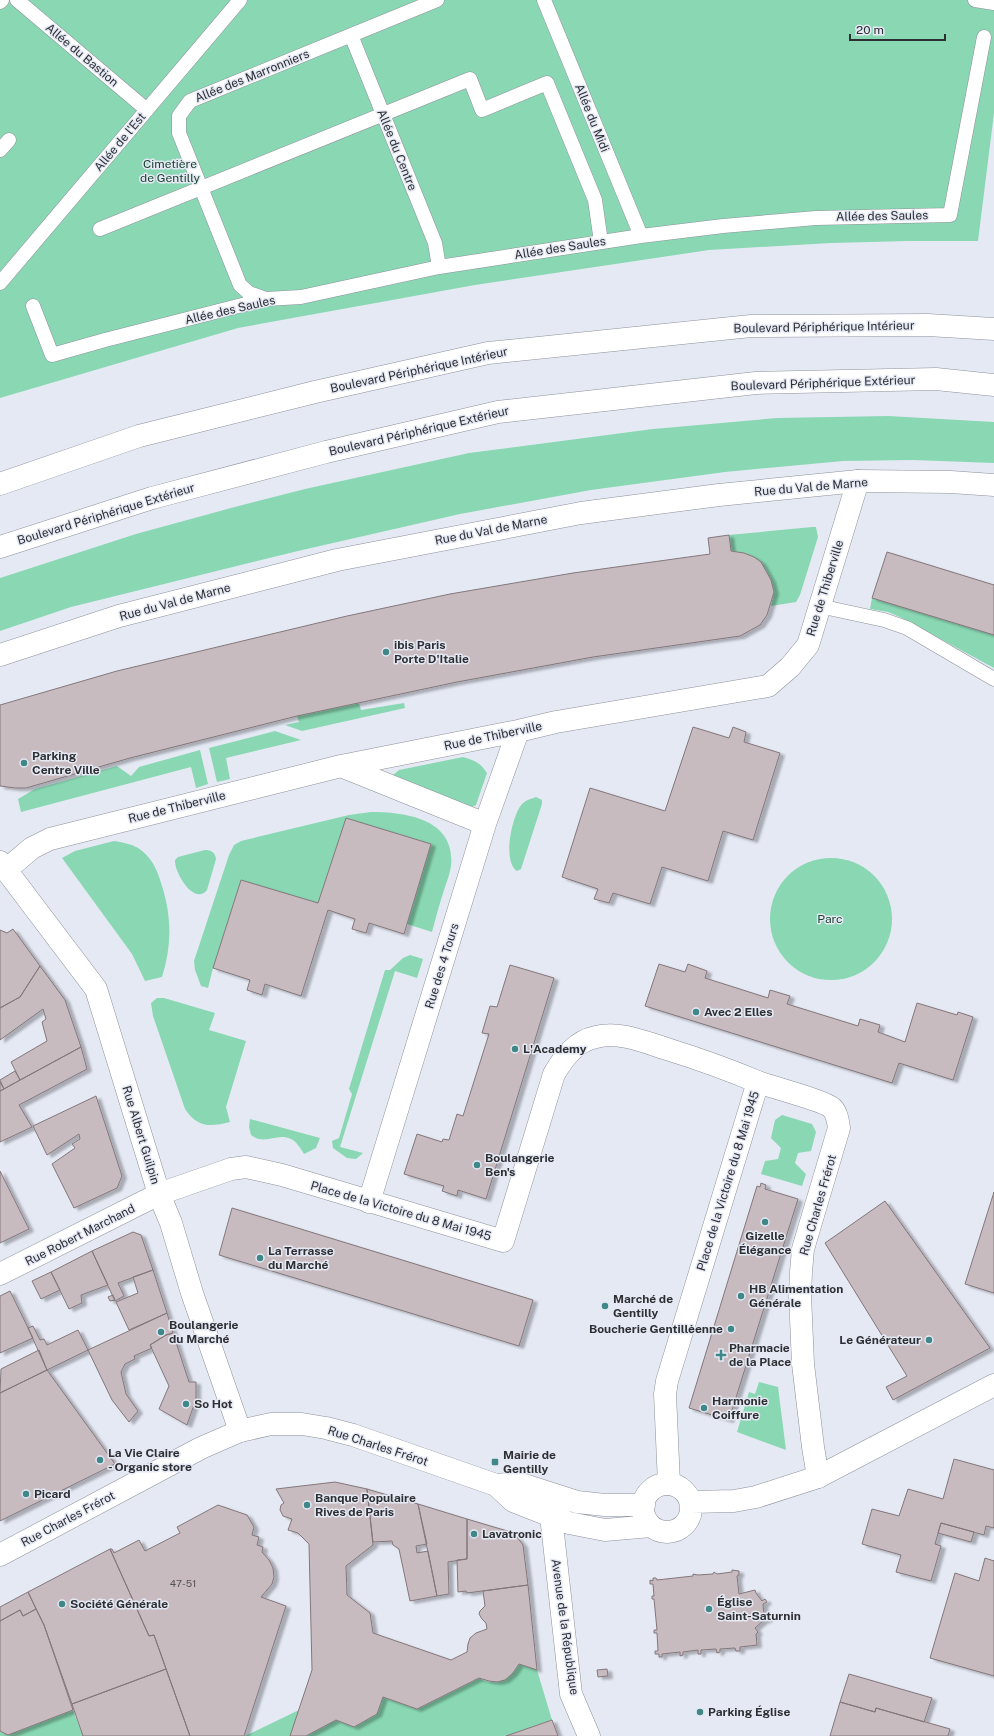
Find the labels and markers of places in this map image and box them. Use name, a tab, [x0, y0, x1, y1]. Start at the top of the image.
place label: ibis Paris Porte D'Italie	[394, 638, 469, 666]
marker: ibis Paris Porte D'Italie	[381, 647, 391, 657]
place label: Parking Centre Ville	[32, 749, 100, 777]
marker: Parking Centre Ville	[19, 758, 29, 768]
place label: Avec 2 Elles	[704, 1005, 773, 1019]
marker: Avec 2 Elles	[691, 1007, 701, 1017]
place label: L'Academy	[523, 1042, 587, 1056]
marker: L'Academy	[510, 1044, 520, 1054]
place label: Boulangerie Ben's	[485, 1151, 555, 1179]
marker: Boulangerie Ben's	[472, 1160, 482, 1170]
marker: Gizelle Élégance	[760, 1217, 770, 1227]
place label: Gizelle Élégance	[739, 1229, 791, 1257]
place label: La Terrasse du Marché	[268, 1244, 334, 1272]
marker: La Terrasse du Marché	[255, 1253, 265, 1263]
place label: HB Alimentation Générale	[749, 1282, 843, 1310]
marker: HB Alimentation Générale	[736, 1291, 746, 1301]
place label: Marché de Gentilly	[613, 1292, 673, 1320]
marker: Marché de Gentilly	[600, 1301, 610, 1311]
place label: Boulangerie du Marché	[169, 1318, 239, 1346]
place label: Boucherie Gentillėenne	[589, 1322, 723, 1336]
marker: Boucherie Gentillėenne	[726, 1324, 736, 1334]
marker: Boulangerie du Marché	[156, 1327, 166, 1337]
place label: Le Générateur	[839, 1333, 921, 1347]
marker: Le Générateur	[924, 1335, 934, 1345]
place label: Pharmacie de la Place	[729, 1341, 791, 1369]
marker: Pharmacie de la Place	[716, 1350, 726, 1360]
place label: Harmonie Coiffure	[712, 1394, 768, 1422]
place label: So Hot	[194, 1397, 233, 1411]
marker: So Hot	[181, 1399, 191, 1409]
marker: Harmonie Coiffure	[699, 1403, 709, 1413]
place label: La Vie Claire - Organic store	[108, 1446, 192, 1474]
place label: Mairie de Gentilly	[503, 1448, 556, 1476]
marker: La Vie Claire - Organic store	[95, 1455, 105, 1465]
marker: Mairie de Gentilly	[490, 1457, 500, 1467]
place label: Picard	[34, 1487, 71, 1501]
marker: Picard	[21, 1489, 31, 1499]
place label: Banque Populaire Rives de Paris	[315, 1491, 416, 1519]
marker: Banque Populaire Rives de Paris	[302, 1500, 312, 1510]
place label: Lavatronic	[482, 1527, 542, 1541]
marker: Lavatronic	[469, 1529, 479, 1539]
place label: Église Saint-Saturnin	[717, 1595, 801, 1623]
place label: Société Générale	[70, 1597, 168, 1611]
marker: Société Générale	[57, 1599, 67, 1609]
marker: Église Saint-Saturnin	[704, 1604, 714, 1614]
place label: Parking Église	[708, 1705, 790, 1719]
marker: Parking Église	[695, 1707, 705, 1717]

